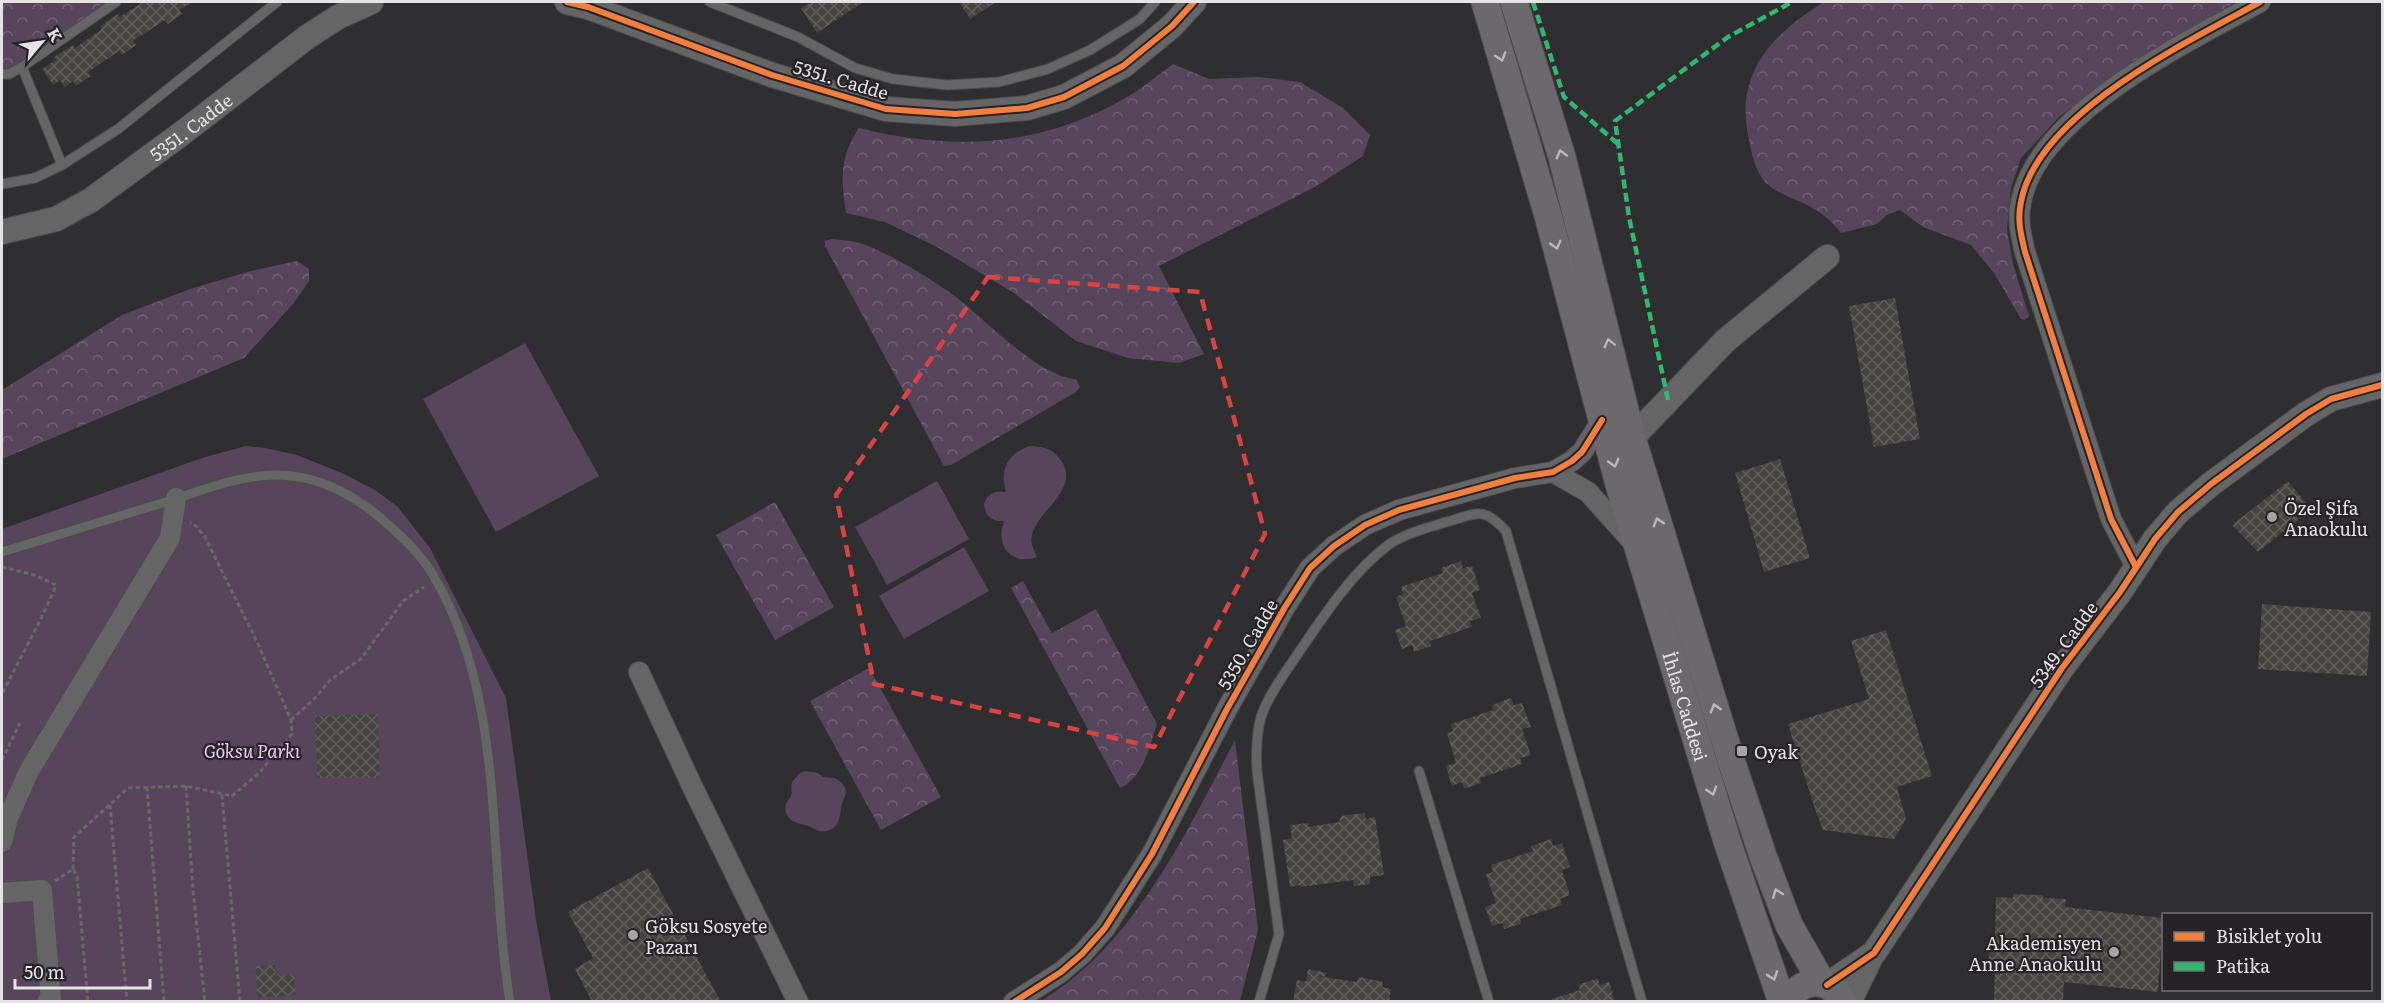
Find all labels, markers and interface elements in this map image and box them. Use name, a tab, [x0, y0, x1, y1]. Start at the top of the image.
north arrow	[12, 12, 72, 72]
text: K	[42, 23, 70, 46]
one-way arrow	[1494, 52, 1506, 62]
street label: 5351. Cadde	[790, 53, 892, 105]
street label: 5351. Cadde	[143, 86, 238, 167]
one-way arrow	[1556, 150, 1568, 160]
one-way arrow	[1549, 239, 1562, 249]
one-way arrow	[1604, 339, 1617, 349]
one-way arrow	[1606, 458, 1619, 468]
place label: Özel Şifa Anaokulu	[2284, 494, 2368, 542]
marker: Özel Şifa Anaokulu	[2265, 510, 2279, 524]
one-way arrow	[1653, 517, 1665, 528]
street label: 5350. Cadde	[1210, 594, 1284, 694]
street label: 5349. Cadde	[2022, 595, 2104, 693]
street label: İhlas Caddesi	[1657, 648, 1715, 764]
one-way arrow	[1710, 703, 1722, 714]
park label: Göksu Parkı	[204, 737, 301, 764]
place label: Oyak	[1754, 738, 1799, 765]
marker: Oyak	[1735, 744, 1749, 758]
one-way arrow	[1705, 785, 1717, 796]
one-way arrow	[1771, 888, 1784, 899]
place label: Göksu Sosyete Pazarı	[645, 912, 767, 960]
legend	[2162, 913, 2372, 991]
text: Bisiklet yolu	[2216, 922, 2322, 949]
marker: Göksu Sosyete Pazarı	[626, 928, 640, 942]
place label: Akademisyen Anne Anaokulu	[1969, 929, 2102, 977]
marker: Akademisyen Anne Anaokulu	[2107, 945, 2121, 959]
scale bar	[15, 952, 150, 990]
text: Patika	[2216, 952, 2270, 979]
text: 50 m	[24, 958, 65, 985]
one-way arrow	[1765, 970, 1778, 981]

